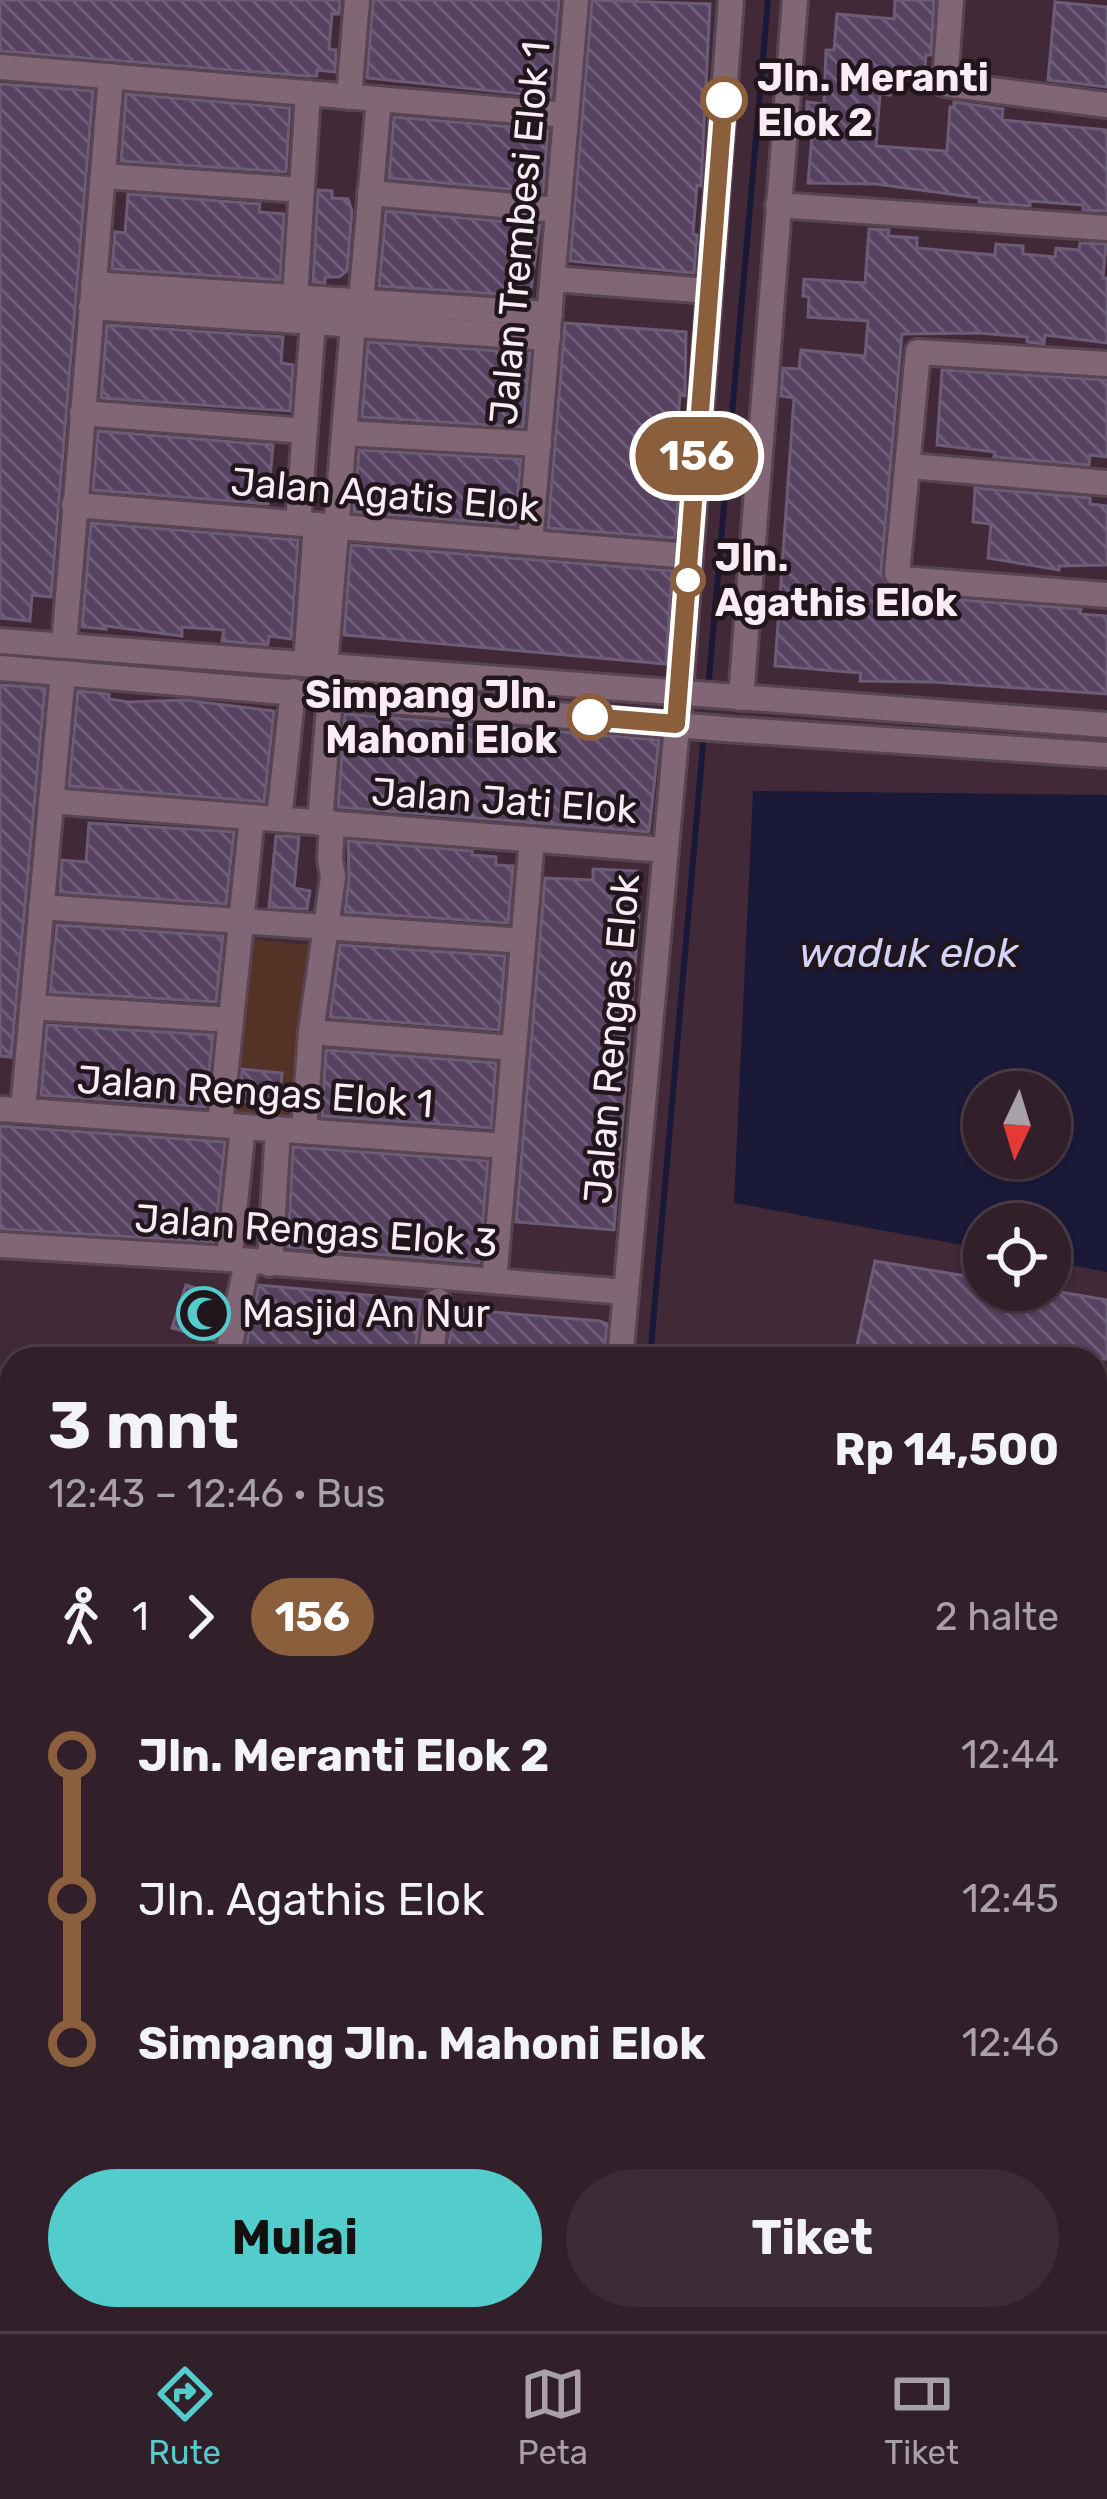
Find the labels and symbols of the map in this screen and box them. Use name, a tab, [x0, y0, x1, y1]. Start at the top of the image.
street label: Jalan Trembesi Elok 1	[480, 39, 560, 427]
place label: Jln. Meranti Elok 2	[757, 55, 989, 146]
marker: Jln. Meranti Elok 2	[702, 78, 746, 122]
line badge: 156	[628, 417, 766, 495]
street label: Jalan Agatis Elok	[229, 459, 541, 531]
place label: Jln. Agathis Elok	[715, 535, 958, 626]
marker: Jln. Agathis Elok	[672, 564, 704, 596]
place label: Simpang Jln. Mahoni Elok	[305, 672, 557, 763]
marker: Simpang Jln. Mahoni Elok	[568, 695, 612, 739]
street label: Jalan Jati Elok	[370, 769, 638, 833]
street label: Jalan Rengas Elok	[575, 872, 649, 1206]
water label: waduk elok	[799, 928, 1020, 978]
street label: Jalan Rengas Elok 1	[75, 1057, 435, 1127]
north arrow	[963, 1071, 1071, 1179]
street label: Jalan Rengas Elok 3	[133, 1195, 499, 1267]
mosque icon: Masjid An Nur	[175, 1286, 231, 1342]
place label: Masjid An Nur	[242, 1291, 490, 1337]

